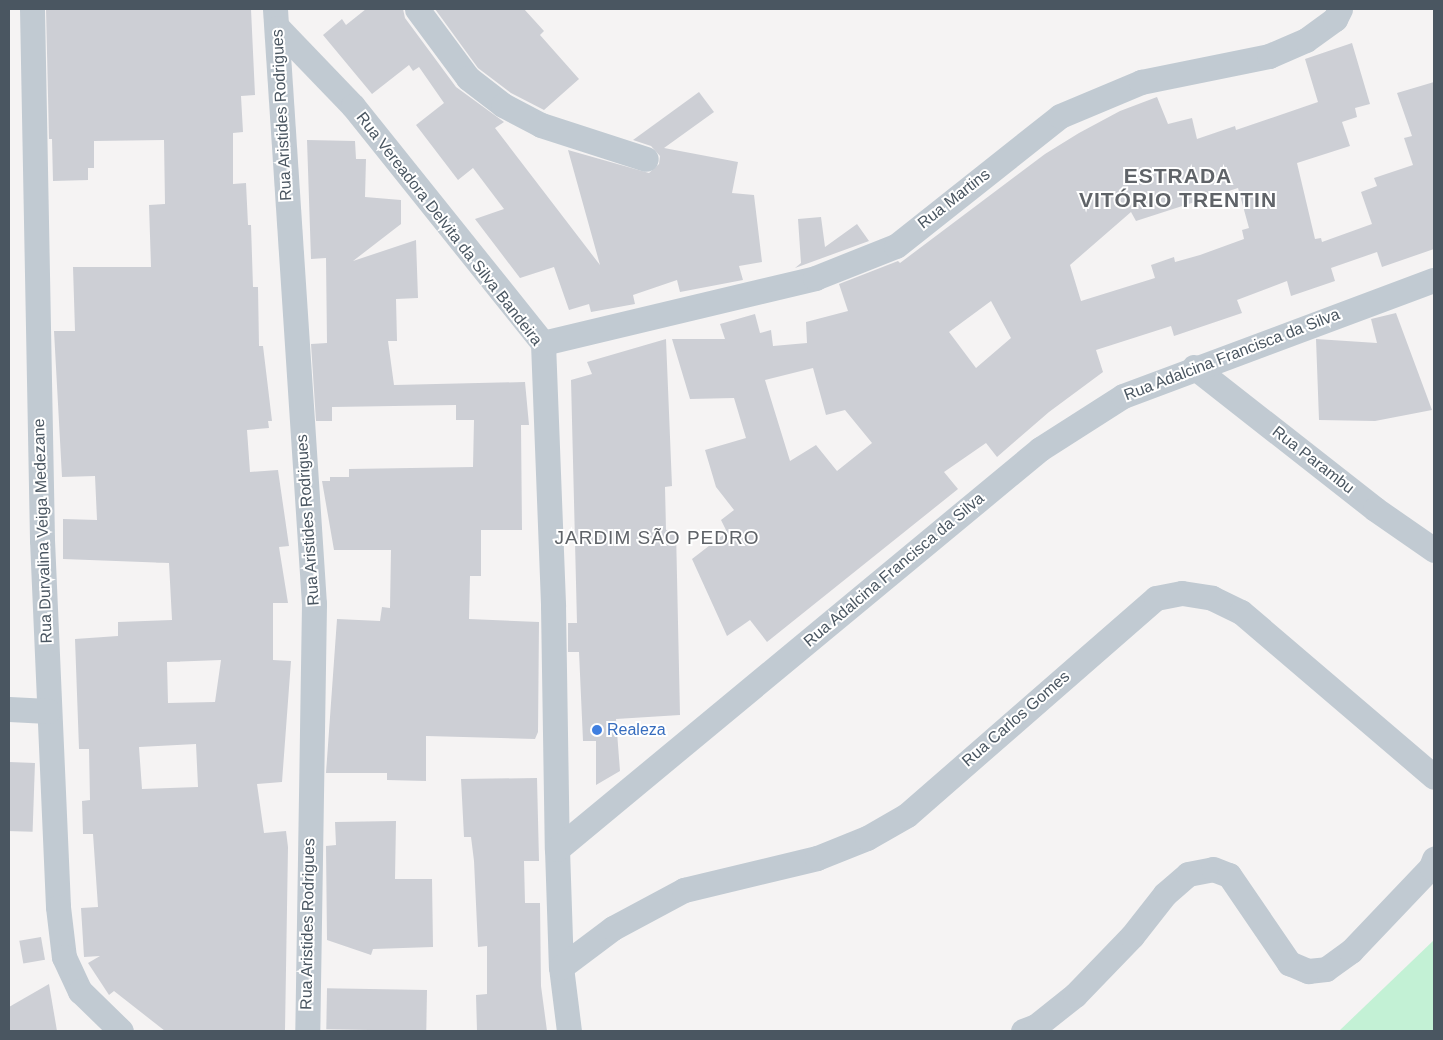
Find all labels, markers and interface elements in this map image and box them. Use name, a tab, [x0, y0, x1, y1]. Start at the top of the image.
street label: Rua Aristides Rodrigues	[268, 28, 296, 202]
street label: Rua Vereadora Delvita da Silva Bandeira	[352, 108, 546, 350]
district label: ESTRADA VITÓRIO TRENTIN	[1077, 163, 1279, 213]
street label: Rua Martins	[914, 165, 994, 233]
street label: Rua Adalcina Francisca da Silva	[1121, 305, 1343, 405]
street label: Rua Durvalina Veiga Medezane	[29, 418, 57, 644]
street label: Rua Parambu	[1268, 422, 1358, 498]
street label: Rua Aristides Rodrigues	[292, 433, 324, 607]
street label: Rua Adalcina Francisca da Silva	[800, 489, 988, 651]
district label: JARDIM SÃO PEDRO	[553, 527, 761, 549]
street label: Rua Carlos Gomes	[958, 667, 1074, 771]
place label: Realeza	[607, 720, 666, 740]
marker: Realeza	[591, 724, 603, 736]
street label: Rua Aristides Rodrigues	[297, 838, 319, 1010]

